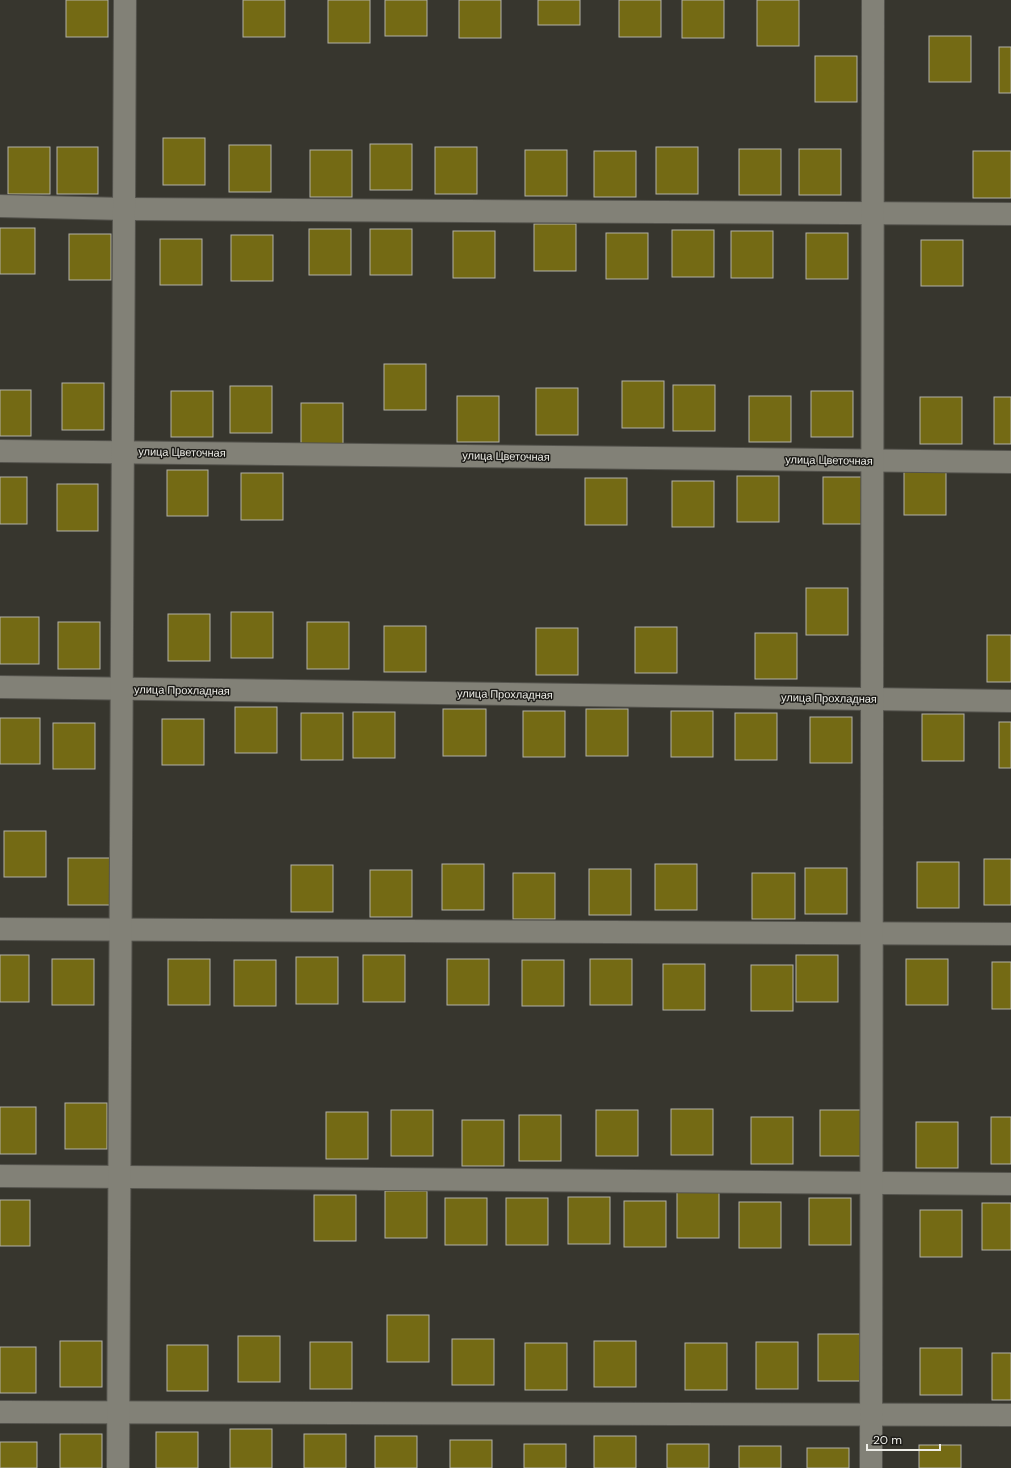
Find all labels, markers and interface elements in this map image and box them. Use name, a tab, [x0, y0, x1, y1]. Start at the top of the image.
street label: улица Цветочная	[138, 444, 226, 460]
street label: улица Цветочная	[462, 448, 550, 464]
street label: улица Цветочная	[785, 452, 873, 468]
street label: улица Прохладная	[134, 682, 230, 698]
street label: улица Прохладная	[457, 686, 553, 702]
street label: улица Прохладная	[781, 690, 877, 706]
scale bar	[867, 1426, 940, 1452]
text: 20 m	[873, 1432, 902, 1448]

